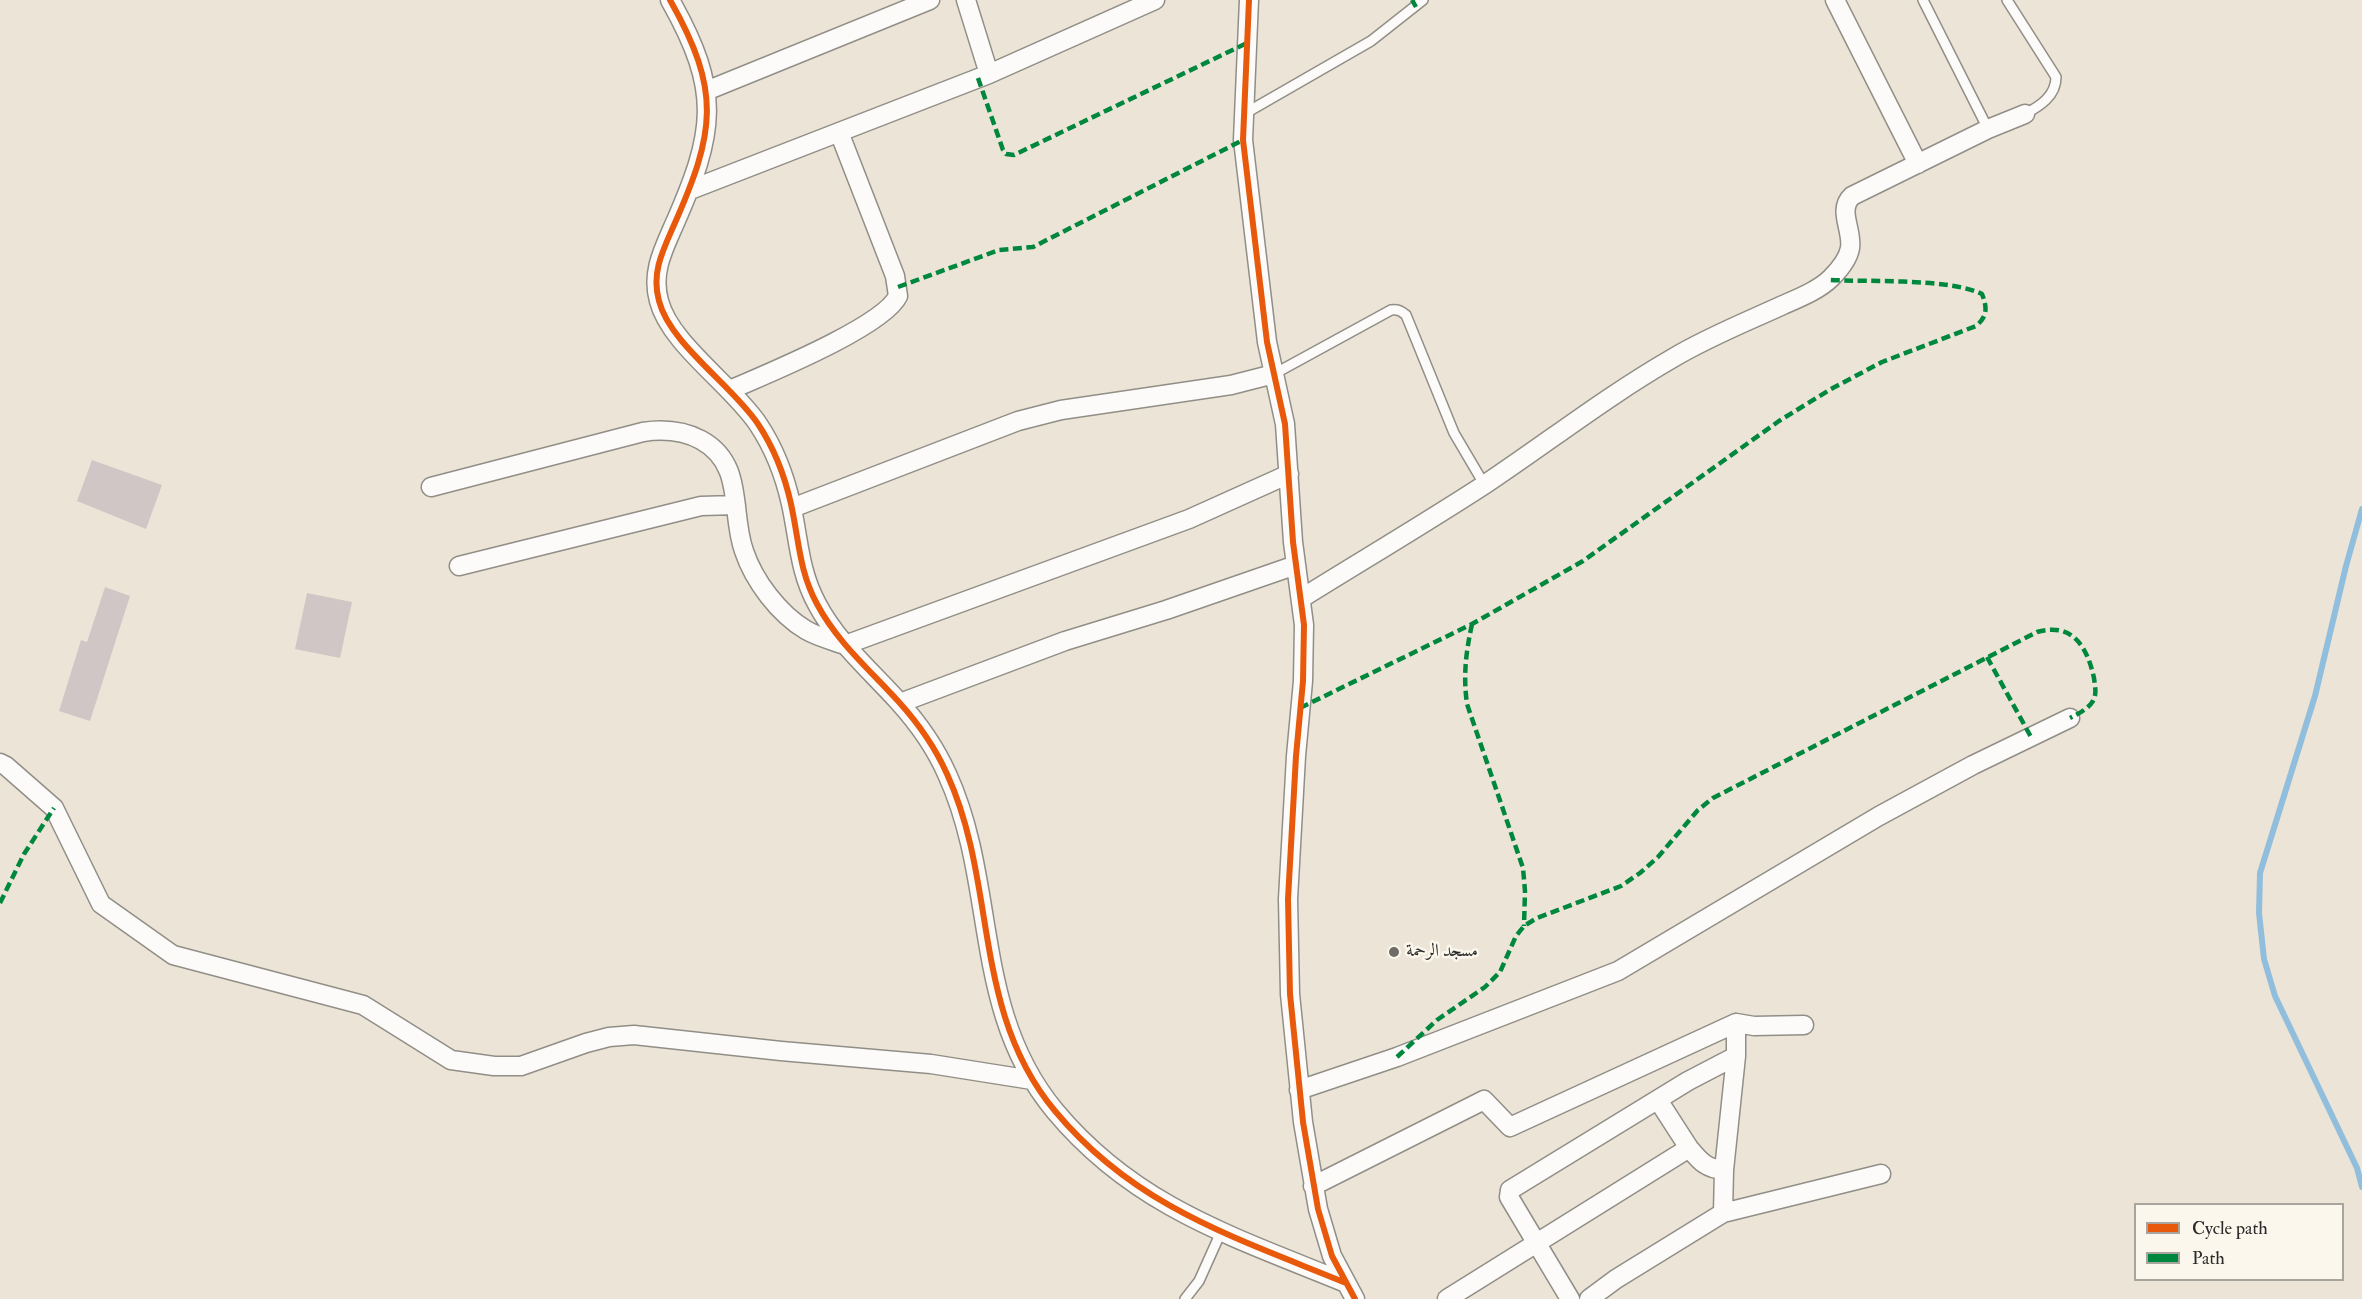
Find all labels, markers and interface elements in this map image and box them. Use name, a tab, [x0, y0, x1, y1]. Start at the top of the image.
place label: مسجد الرحمة	[1406, 941, 1478, 963]
marker: مسجد الرحمة	[1387, 945, 1401, 959]
legend	[2134, 1203, 2344, 1281]
text: Cycle path	[2192, 1217, 2268, 1240]
text: Path	[2192, 1247, 2225, 1270]

